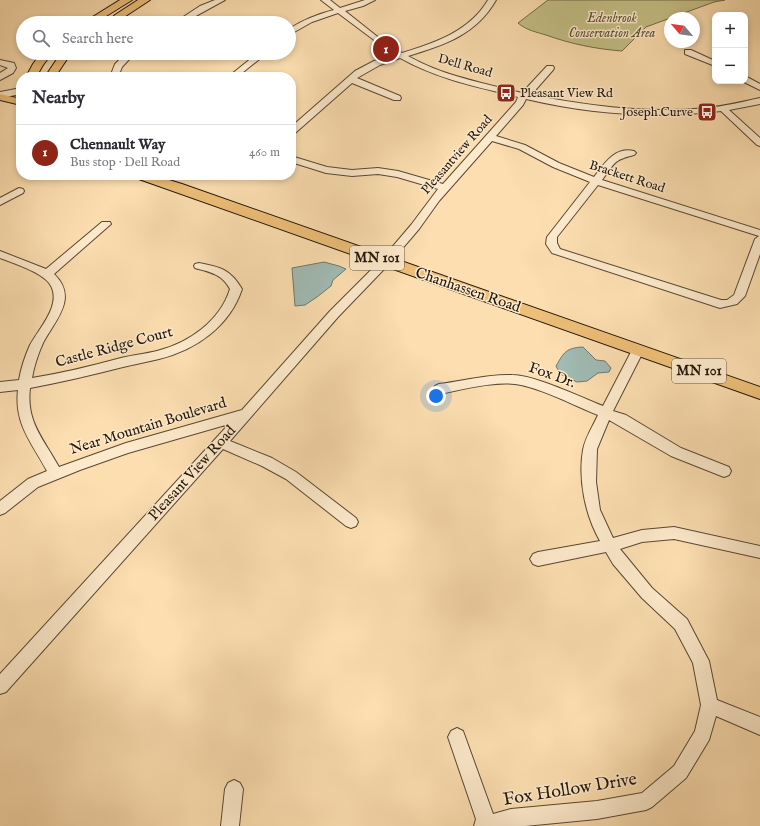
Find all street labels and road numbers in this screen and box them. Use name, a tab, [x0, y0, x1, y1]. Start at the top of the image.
street label: Dell Road	[436, 50, 494, 82]
street label: Pleasantview Road	[418, 112, 496, 198]
street label: Brackett Road	[587, 157, 667, 197]
road number: MN 101	[350, 246, 404, 270]
street label: Chanhassen Road	[413, 263, 524, 317]
street label: Castle Ridge Court	[53, 322, 175, 372]
street label: Fox Dr.	[526, 358, 578, 392]
road number: MN 101	[672, 359, 726, 383]
street label: Near Mountain Boulevard	[67, 393, 229, 459]
street label: Pleasant View Road	[144, 421, 241, 525]
street label: Fox Hollow Drive	[501, 768, 639, 812]

